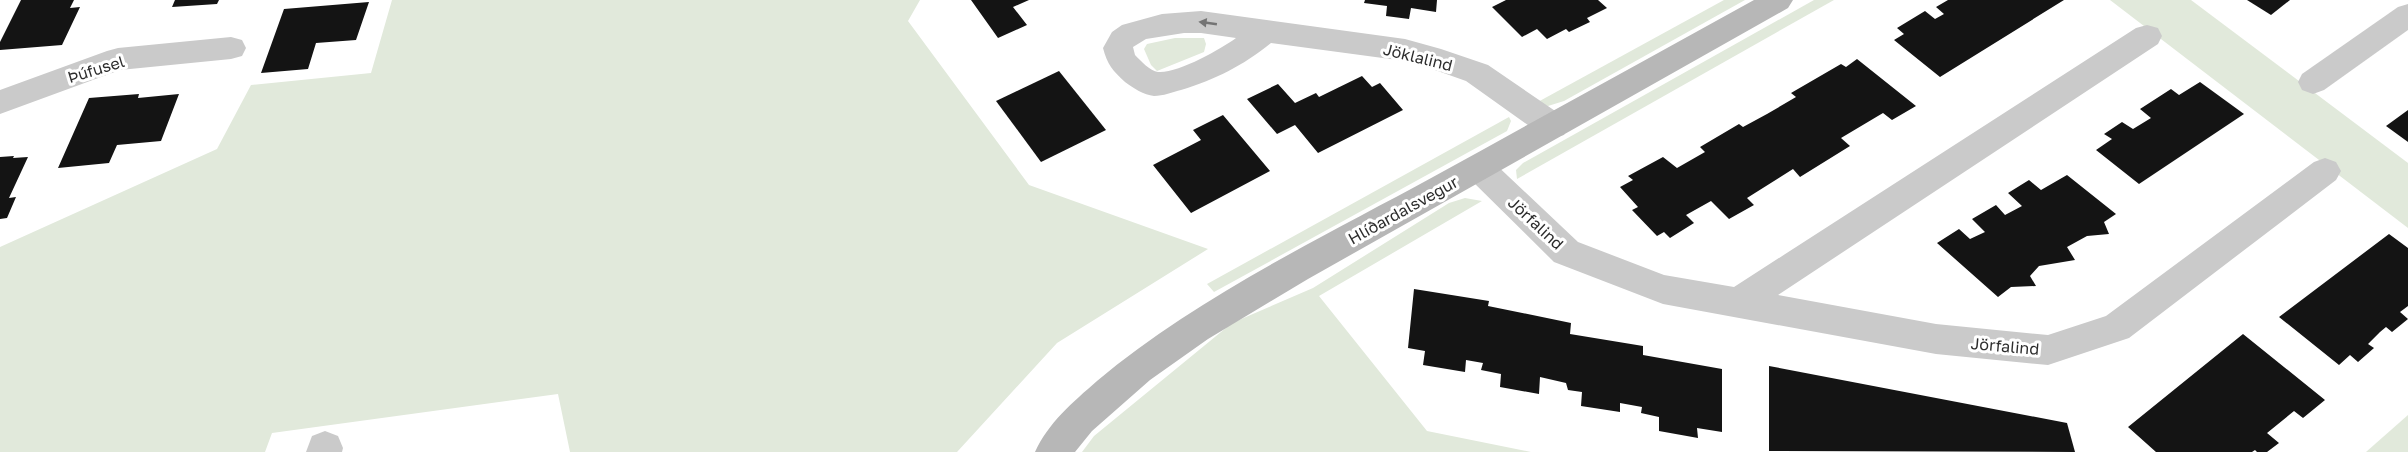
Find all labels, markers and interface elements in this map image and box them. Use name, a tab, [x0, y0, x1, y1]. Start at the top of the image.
one-way arrow	[1199, 18, 1218, 28]
street label: Jöklalind	[1381, 39, 1455, 75]
street label: Þúfusel	[65, 51, 127, 87]
street label: Hlíðardalsvegur	[1345, 172, 1461, 248]
street label: Jörfalind	[1504, 192, 1568, 254]
street label: Jörfalind	[1970, 333, 2040, 359]

